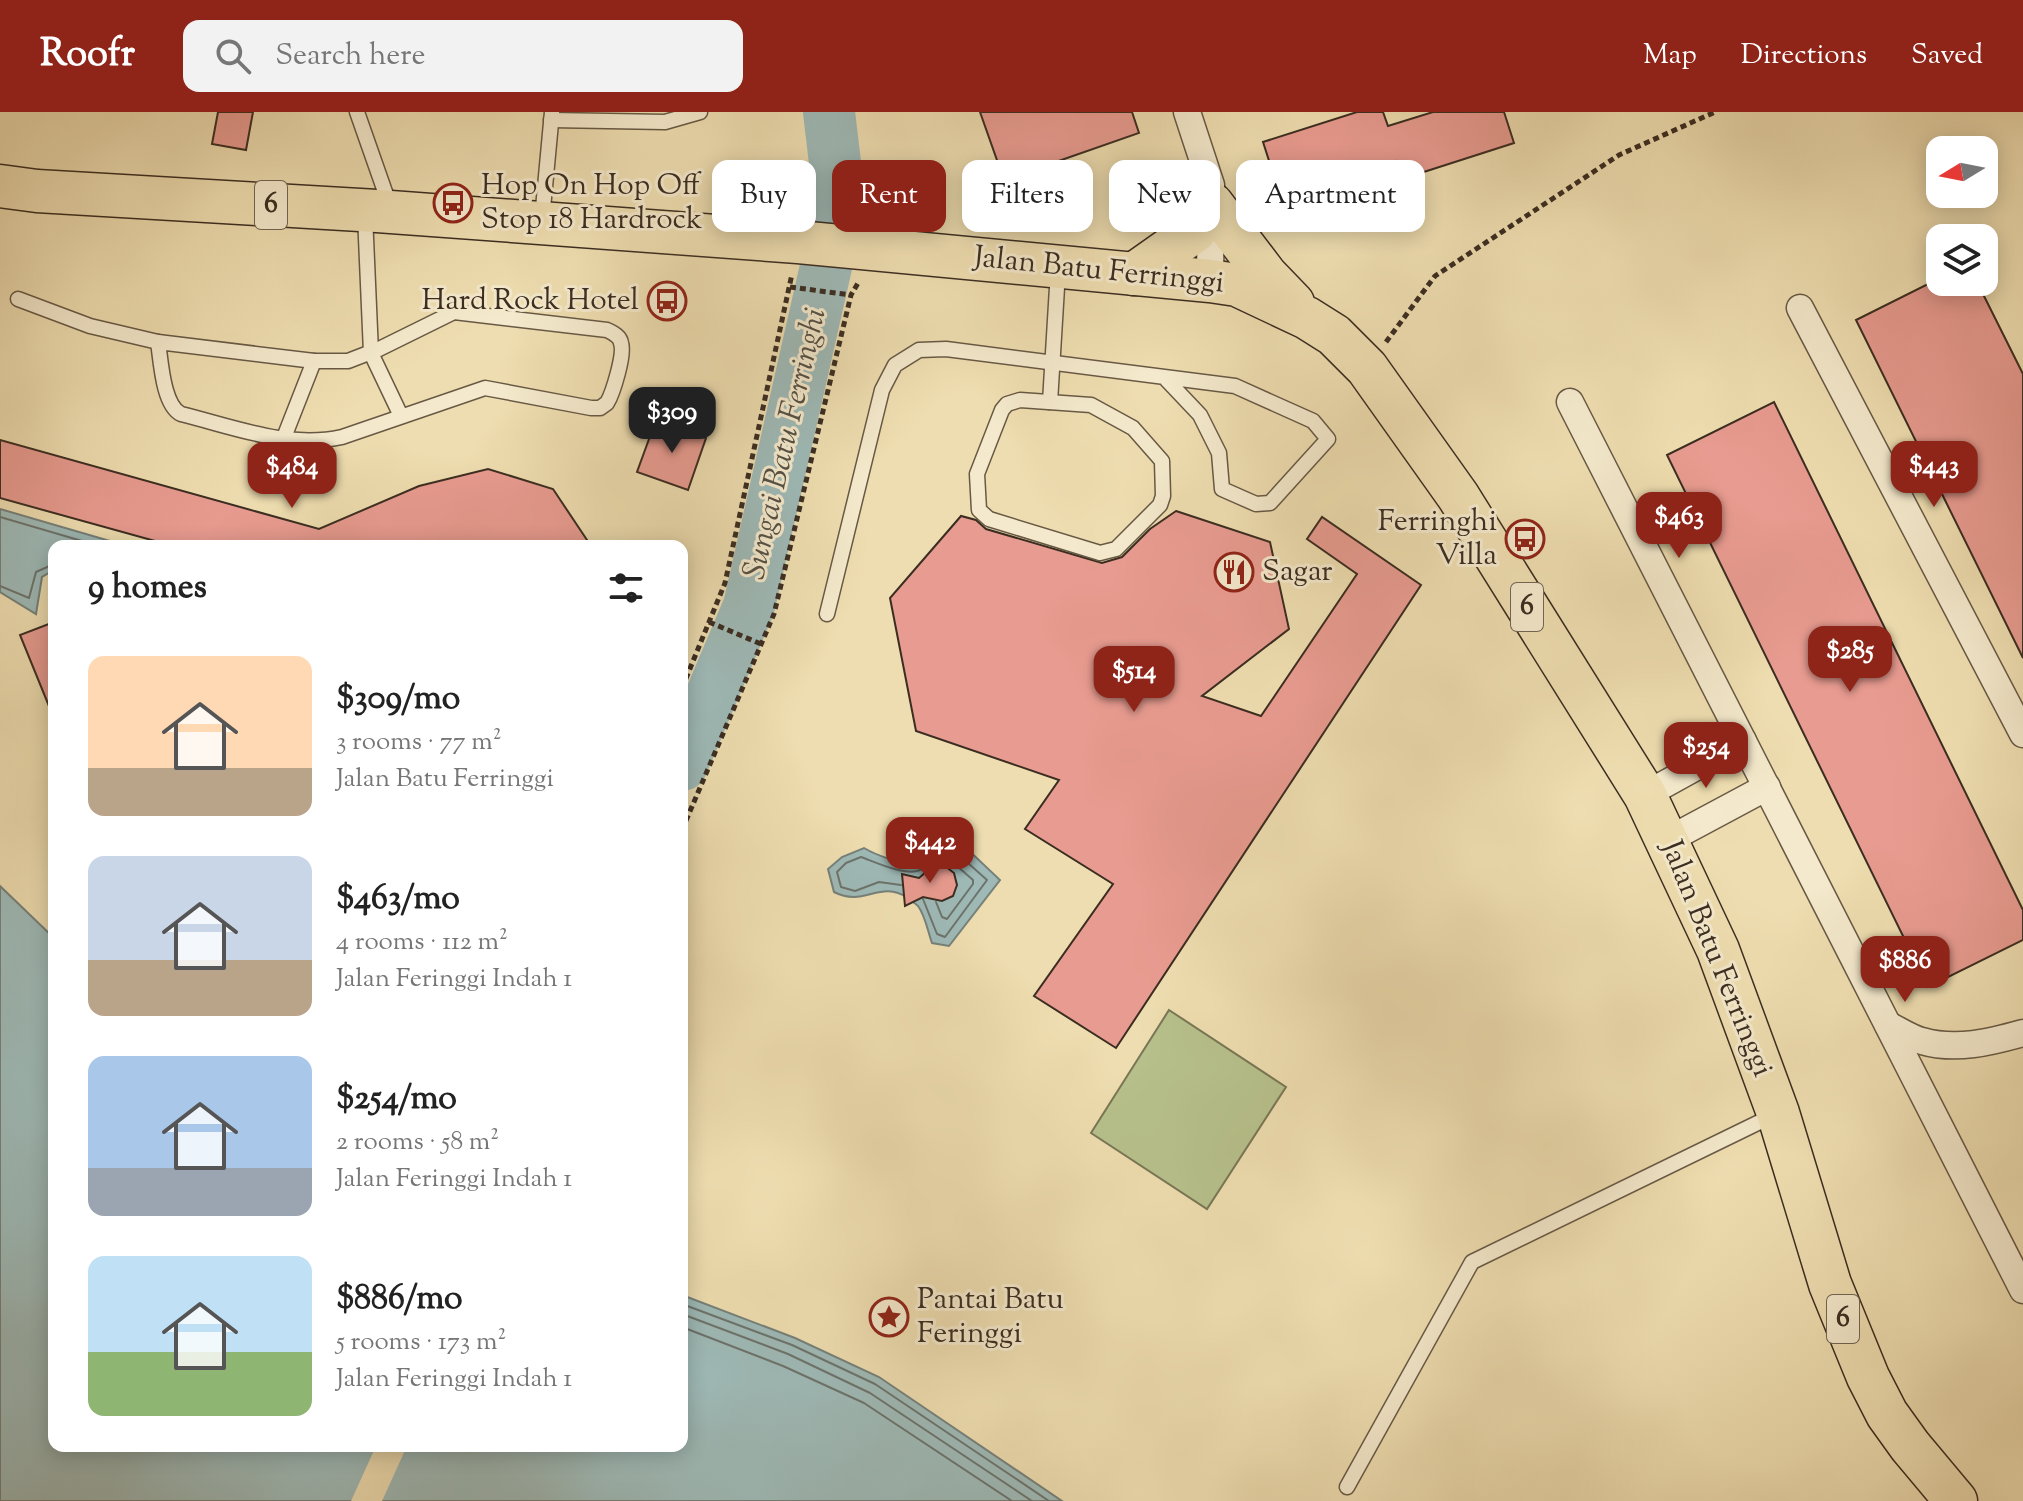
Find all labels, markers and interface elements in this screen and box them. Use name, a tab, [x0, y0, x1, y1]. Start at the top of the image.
search box	[183, 20, 743, 92]
text: Roofr	[40, 29, 135, 83]
icon: search	[211, 34, 255, 78]
text: Search here	[275, 35, 426, 78]
text: Map	[1643, 36, 1697, 76]
text: Directions	[1741, 36, 1867, 76]
text: Saved	[1911, 36, 1983, 76]
north arrow	[1926, 136, 1998, 208]
map controls	[1926, 136, 1998, 296]
chip: Buy	[712, 160, 816, 232]
chip: Rent	[832, 160, 946, 232]
chip: Filters	[962, 160, 1093, 232]
chip: New	[1109, 160, 1220, 232]
chip: Apartment	[1236, 160, 1425, 232]
place label: Hop On Hop Off Stop 18 Hardrock	[481, 165, 702, 242]
road number: 6	[255, 181, 287, 229]
bus stop icon: Hop On Hop Off Stop 18 Hardrock	[432, 182, 474, 224]
button: layers	[1926, 224, 1998, 296]
street label: Jalan Batu Ferringgi	[970, 236, 1226, 306]
place label: Hard Rock Hotel	[422, 280, 639, 323]
bus stop icon: Hard Rock Hotel	[646, 280, 688, 322]
water label: Sungai Batu Ferringhi	[732, 304, 840, 584]
pin: $309	[625, 387, 719, 455]
text: $309	[647, 394, 697, 431]
pin: $443	[1887, 441, 1981, 509]
pin: $484	[245, 442, 339, 510]
text: $443	[1909, 448, 1959, 485]
text: $484	[266, 449, 318, 486]
pin: $463	[1632, 492, 1726, 560]
text: $463	[1654, 499, 1704, 536]
place label: Ferringhi Villa	[1378, 501, 1497, 578]
bus stop icon: Ferringhi Villa	[1504, 518, 1546, 560]
restaurant icon: Sagar	[1213, 551, 1255, 593]
place label: Sagar	[1262, 551, 1333, 594]
text: 9 homes	[88, 564, 207, 613]
icon: filters	[604, 566, 648, 610]
road number: 6	[1511, 583, 1543, 631]
pin: $285	[1803, 626, 1897, 694]
text: $285	[1826, 633, 1874, 670]
pin: $514	[1087, 646, 1181, 714]
text: $514	[1112, 653, 1156, 690]
text: $309/mo	[336, 675, 460, 724]
icon: home	[152, 688, 248, 784]
pin: $254	[1659, 722, 1753, 790]
text: 3 rooms · 77 m²	[336, 724, 501, 761]
text: $254	[1682, 729, 1730, 766]
text: Jalan Batu Ferringgi	[336, 761, 554, 798]
pin: $442	[883, 817, 977, 885]
text: $442	[904, 824, 956, 861]
street label: Jalan Batu Ferringgi	[1648, 833, 1783, 1084]
text: $463/mo	[336, 875, 460, 924]
icon: home	[152, 888, 248, 984]
text: 4 rooms · 112 m²	[336, 924, 508, 961]
pin: $886	[1858, 936, 1952, 1004]
text: $886	[1879, 943, 1931, 980]
text: Jalan Feringgi Indah 1	[336, 961, 572, 998]
text: $254/mo	[336, 1075, 457, 1124]
icon: home	[152, 1088, 248, 1184]
text: 2 rooms · 58 m²	[336, 1124, 499, 1161]
text: Jalan Feringgi Indah 1	[336, 1161, 572, 1198]
text: $886/mo	[336, 1275, 463, 1324]
place label: Pantai Batu Feringgi	[917, 1279, 1064, 1356]
icon: home	[152, 1288, 248, 1384]
road number: 6	[1827, 1295, 1859, 1343]
place icon: Pantai Batu Feringgi	[868, 1296, 910, 1338]
text: 5 rooms · 173 m²	[336, 1324, 506, 1361]
text: Jalan Feringgi Indah 1	[336, 1361, 572, 1398]

